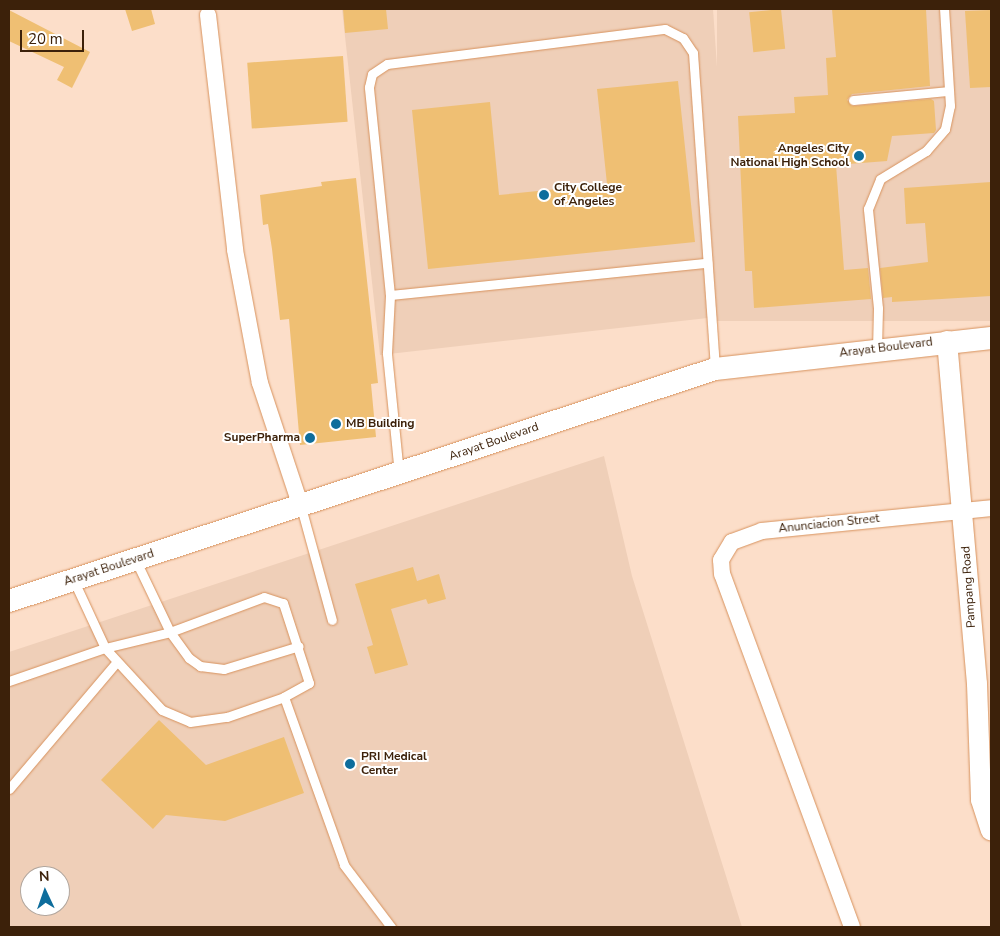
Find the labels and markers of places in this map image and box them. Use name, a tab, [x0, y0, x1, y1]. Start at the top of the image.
place label: Angeles City National High School	[730, 142, 849, 170]
marker: Angeles City National High School	[853, 150, 865, 162]
place label: City College of Angeles	[554, 181, 622, 209]
marker: City College of Angeles	[538, 189, 550, 201]
place label: MB Building	[346, 417, 414, 431]
marker: MB Building	[330, 418, 342, 430]
place label: SuperPharma	[224, 431, 300, 445]
marker: SuperPharma	[304, 432, 316, 444]
place label: PRI Medical Center	[361, 750, 427, 778]
marker: PRI Medical Center	[343, 757, 357, 771]

